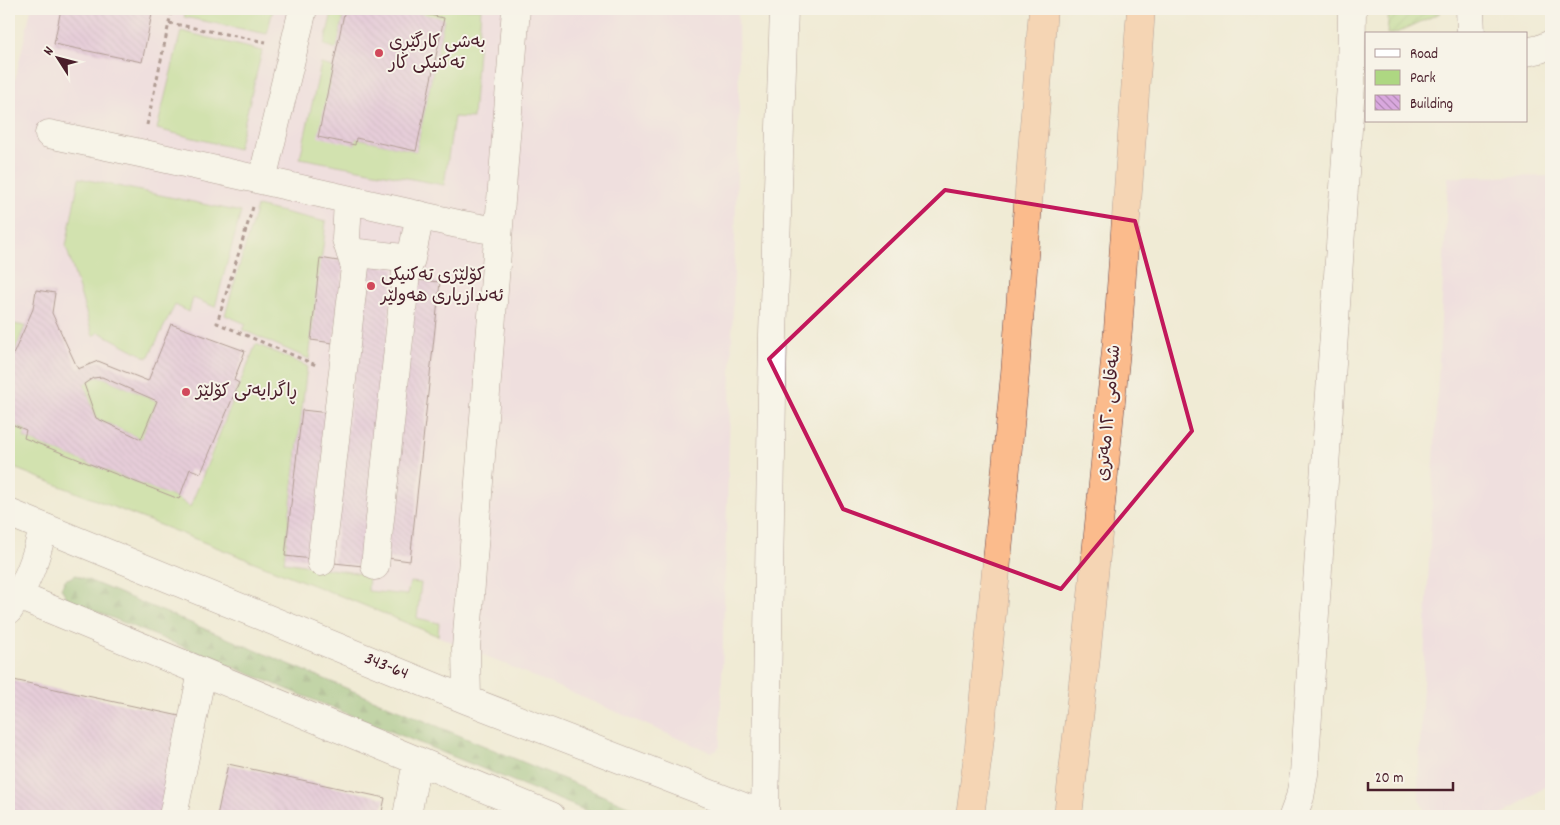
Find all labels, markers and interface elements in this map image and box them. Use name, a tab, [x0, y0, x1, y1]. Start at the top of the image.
place label: بەشی کارگێڕی تەکنیکی کار	[387, 31, 486, 77]
north arrow	[32, 32, 82, 82]
legend	[1365, 32, 1528, 122]
text: N	[39, 43, 59, 60]
text: Road	[1410, 44, 1438, 66]
marker: بەشی کارگێڕی تەکنیکی کار	[373, 47, 385, 59]
text: Park	[1410, 68, 1436, 90]
text: Building	[1410, 94, 1453, 116]
place label: کۆلێژی تەکنیکی ئەندازیاری هەولێر	[379, 264, 504, 310]
marker: کۆلێژی تەکنیکی ئەندازیاری هەولێر	[365, 280, 377, 292]
street label: شەقامی ١٢٠ مەتری	[1092, 344, 1128, 482]
place label: ڕاگرایەتی کۆلێژ	[194, 380, 297, 405]
marker: ڕاگرایەتی کۆلێژ	[180, 386, 192, 398]
street label: 343-64	[360, 647, 412, 687]
scale bar	[1368, 760, 1452, 792]
text: 20 m	[1375, 768, 1403, 790]

